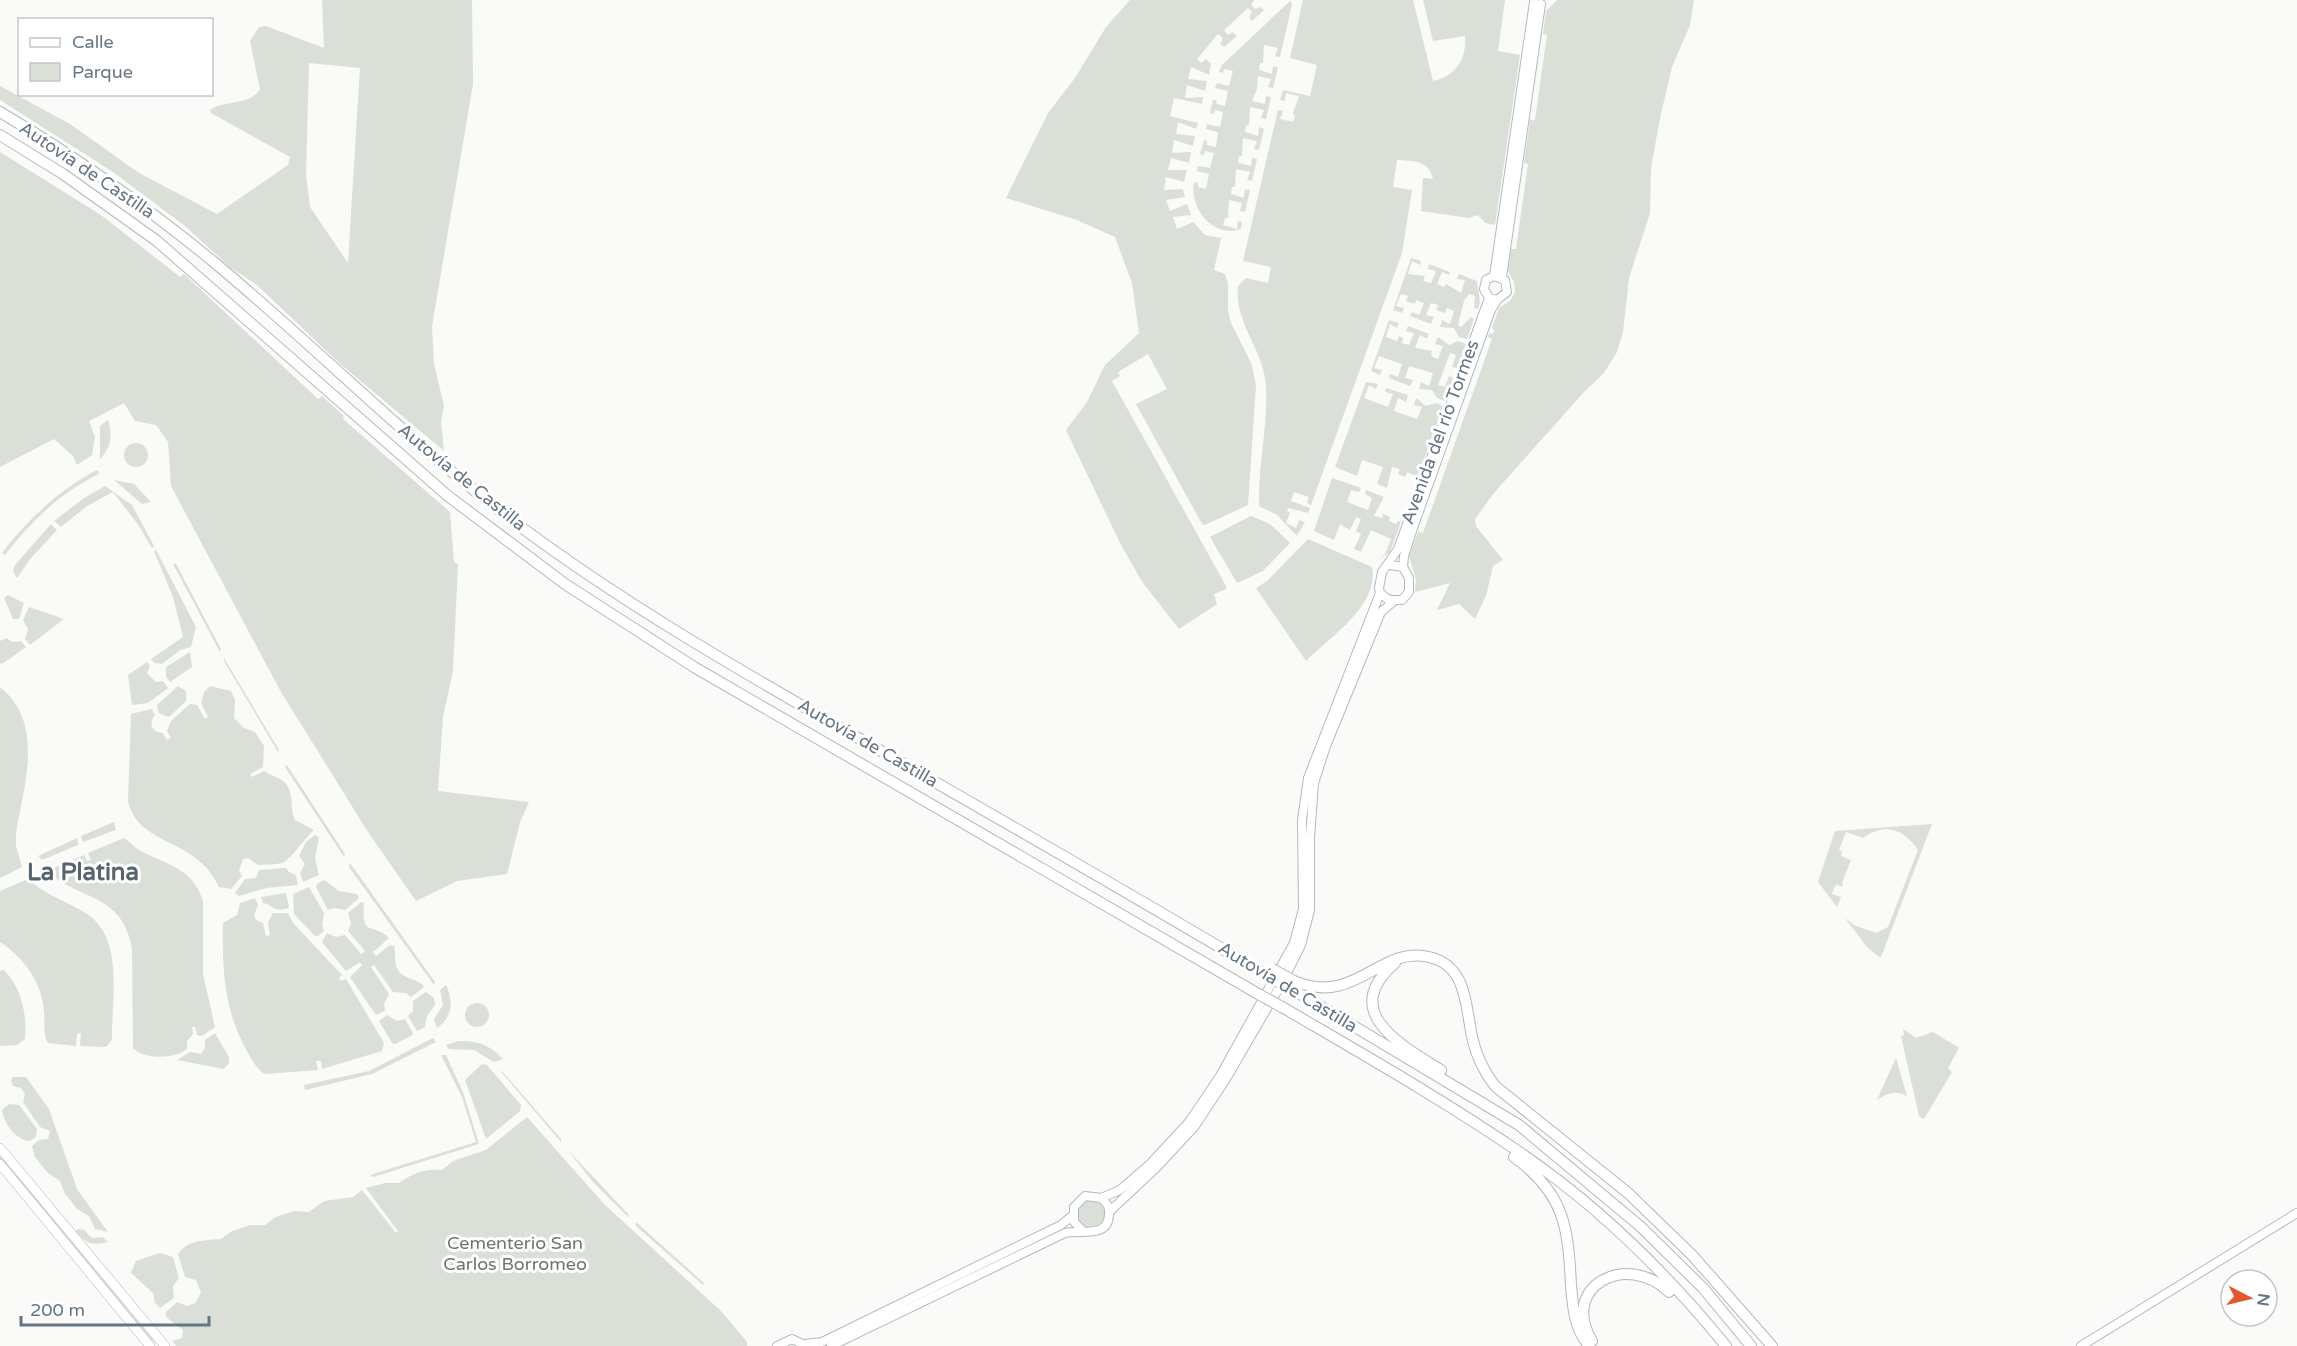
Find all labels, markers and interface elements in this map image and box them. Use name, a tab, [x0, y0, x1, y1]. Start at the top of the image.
legend	[18, 18, 213, 96]
text: Calle	[72, 31, 114, 53]
text: Parque	[72, 61, 133, 83]
street label: Autovía de Castilla	[15, 117, 159, 223]
street label: Avenida del río Tormes	[1396, 337, 1484, 527]
street label: Autovía de Castilla	[394, 419, 530, 535]
street label: Autovía de Castilla	[794, 694, 942, 792]
district label: La Platina	[27, 858, 139, 887]
street label: Autovía de Castilla	[1214, 937, 1362, 1037]
park label: Cementerio San Carlos Borromeo	[443, 1232, 587, 1275]
north arrow	[2219, 1268, 2279, 1328]
scale bar	[21, 1289, 208, 1327]
text: N	[2252, 1292, 2274, 1307]
text: 200 m	[30, 1299, 85, 1321]

